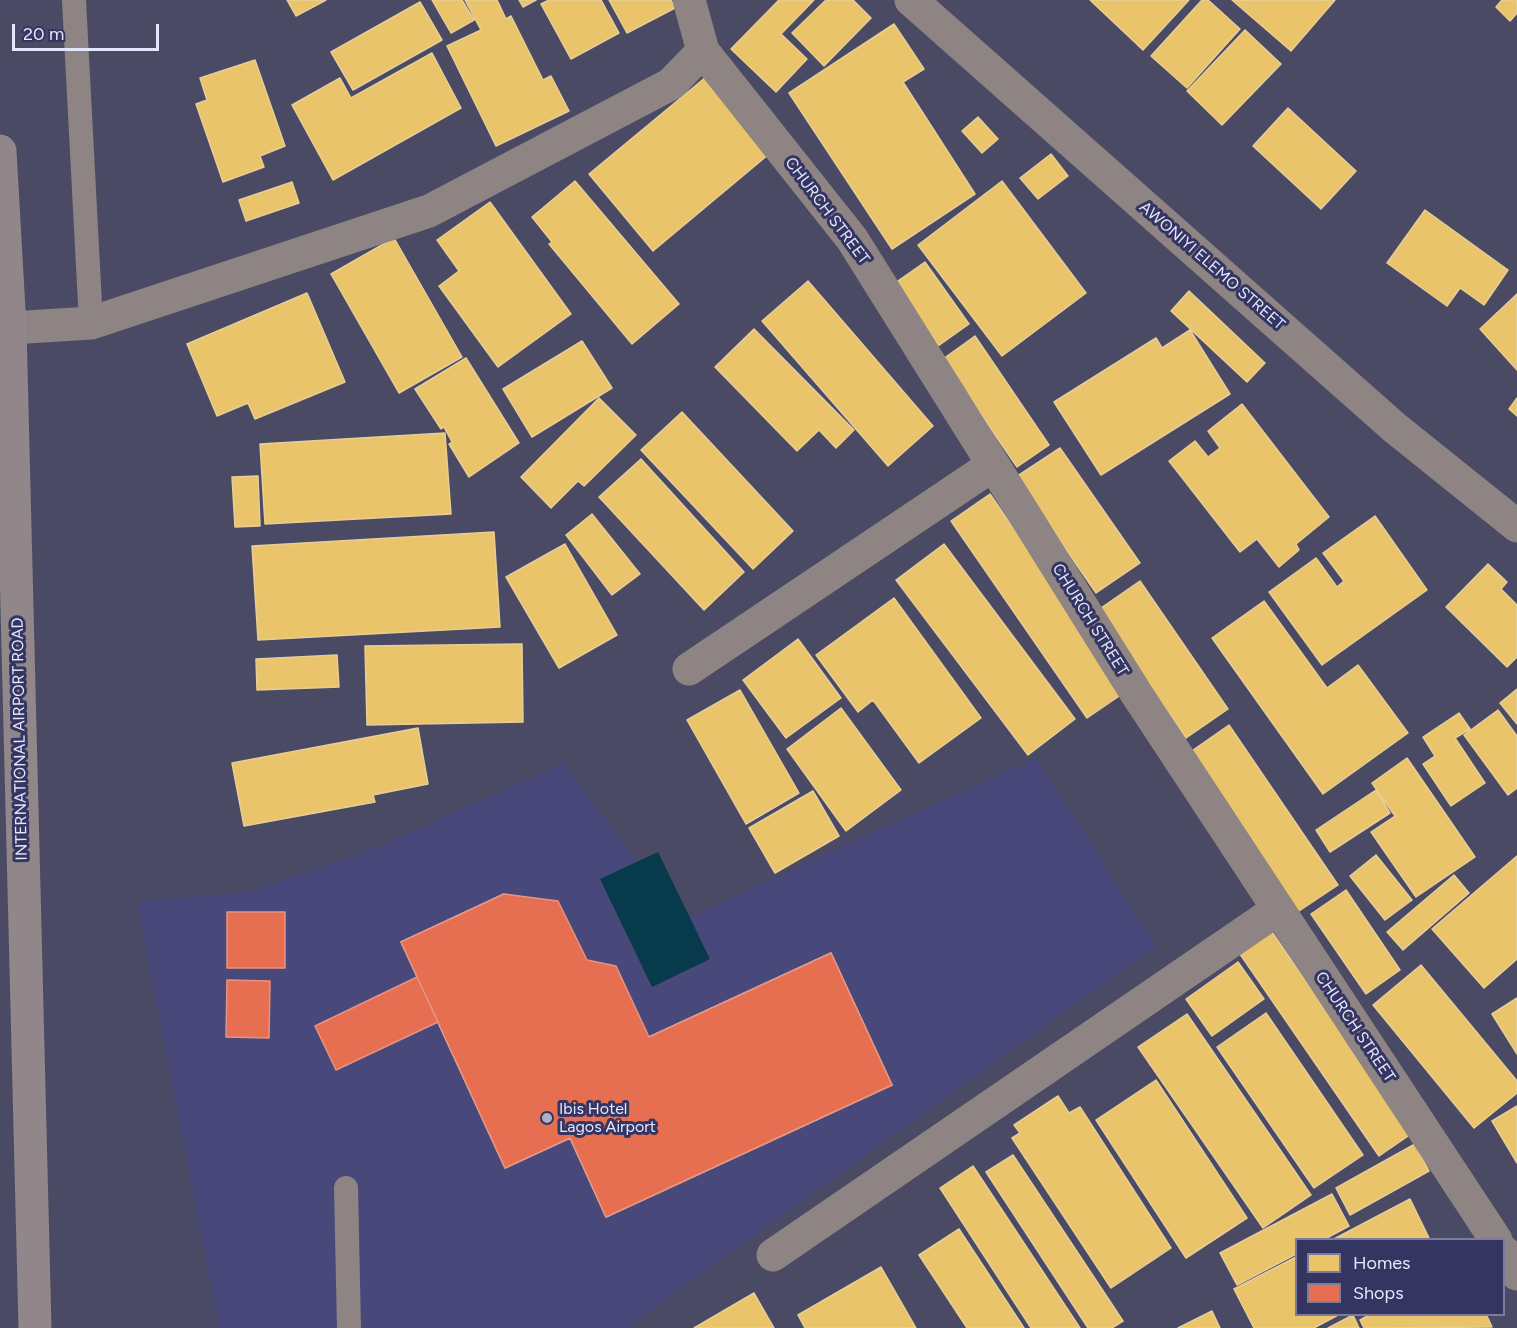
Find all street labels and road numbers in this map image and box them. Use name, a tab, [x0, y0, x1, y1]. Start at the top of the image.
street label: CHURCH STREET	[781, 154, 873, 268]
street label: AWONIYI ELEMO STREET	[1135, 198, 1289, 334]
street label: CHURCH STREET	[1048, 560, 1132, 680]
street label: INTERNATIONAL AIRPORT ROAD	[8, 617, 32, 861]
street label: CHURCH STREET	[1311, 968, 1399, 1086]

